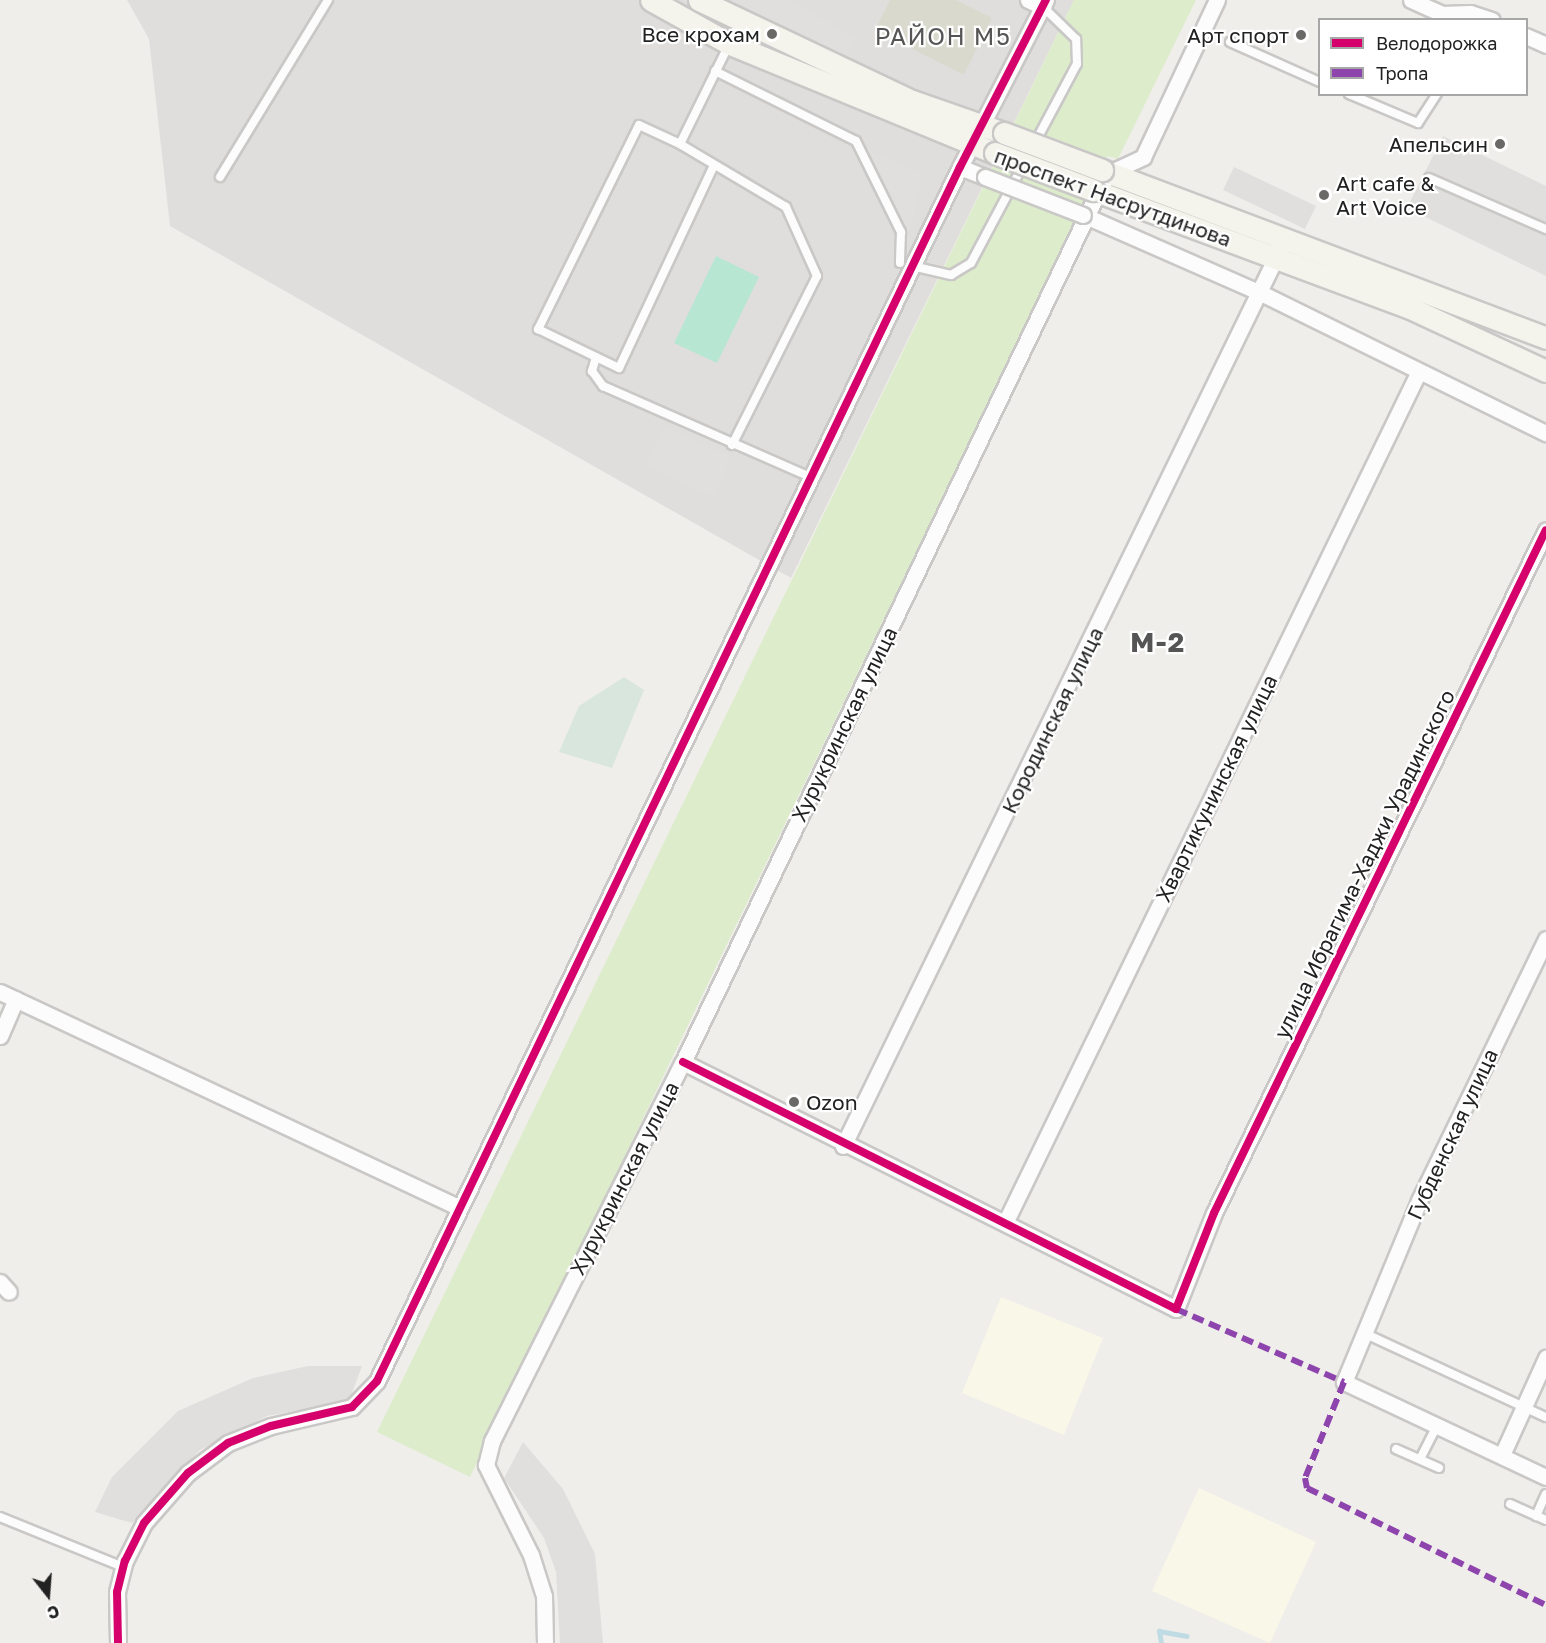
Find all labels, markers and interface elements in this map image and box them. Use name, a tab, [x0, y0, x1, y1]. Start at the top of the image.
legend	[1318, 18, 1528, 96]
place label: Все крохам	[642, 21, 760, 47]
district label: РАЙОН М5	[875, 22, 1011, 50]
place label: Арт спорт	[1187, 22, 1289, 48]
marker: Все крохам	[765, 27, 779, 41]
marker: Арт спорт	[1294, 28, 1308, 42]
text: Велодорожка	[1376, 32, 1497, 54]
text: Тропа	[1376, 62, 1428, 84]
place label: Апельсин	[1389, 131, 1488, 157]
marker: Апельсин	[1493, 137, 1507, 151]
street label: проспект Насрутдинова	[991, 142, 1235, 252]
place label: Art cafe & Art Voice	[1336, 170, 1435, 220]
marker: Art cafe & Art Voice	[1317, 188, 1331, 202]
street label: Хурукринская улица	[786, 622, 902, 826]
street label: Кородинская улица	[996, 623, 1108, 817]
district label: М-2	[1130, 627, 1186, 659]
street label: Хвартикунинская улица	[1150, 670, 1282, 906]
street label: улица Ибрагима-Хаджи Урадинского	[1268, 686, 1460, 1042]
street label: Губденская улица	[1401, 1045, 1503, 1223]
street label: Хурукринская улица	[564, 1077, 684, 1279]
place label: Ozon	[806, 1089, 858, 1115]
marker: Ozon	[787, 1095, 801, 1109]
north arrow	[18, 1565, 78, 1625]
text: С	[45, 1601, 62, 1623]

